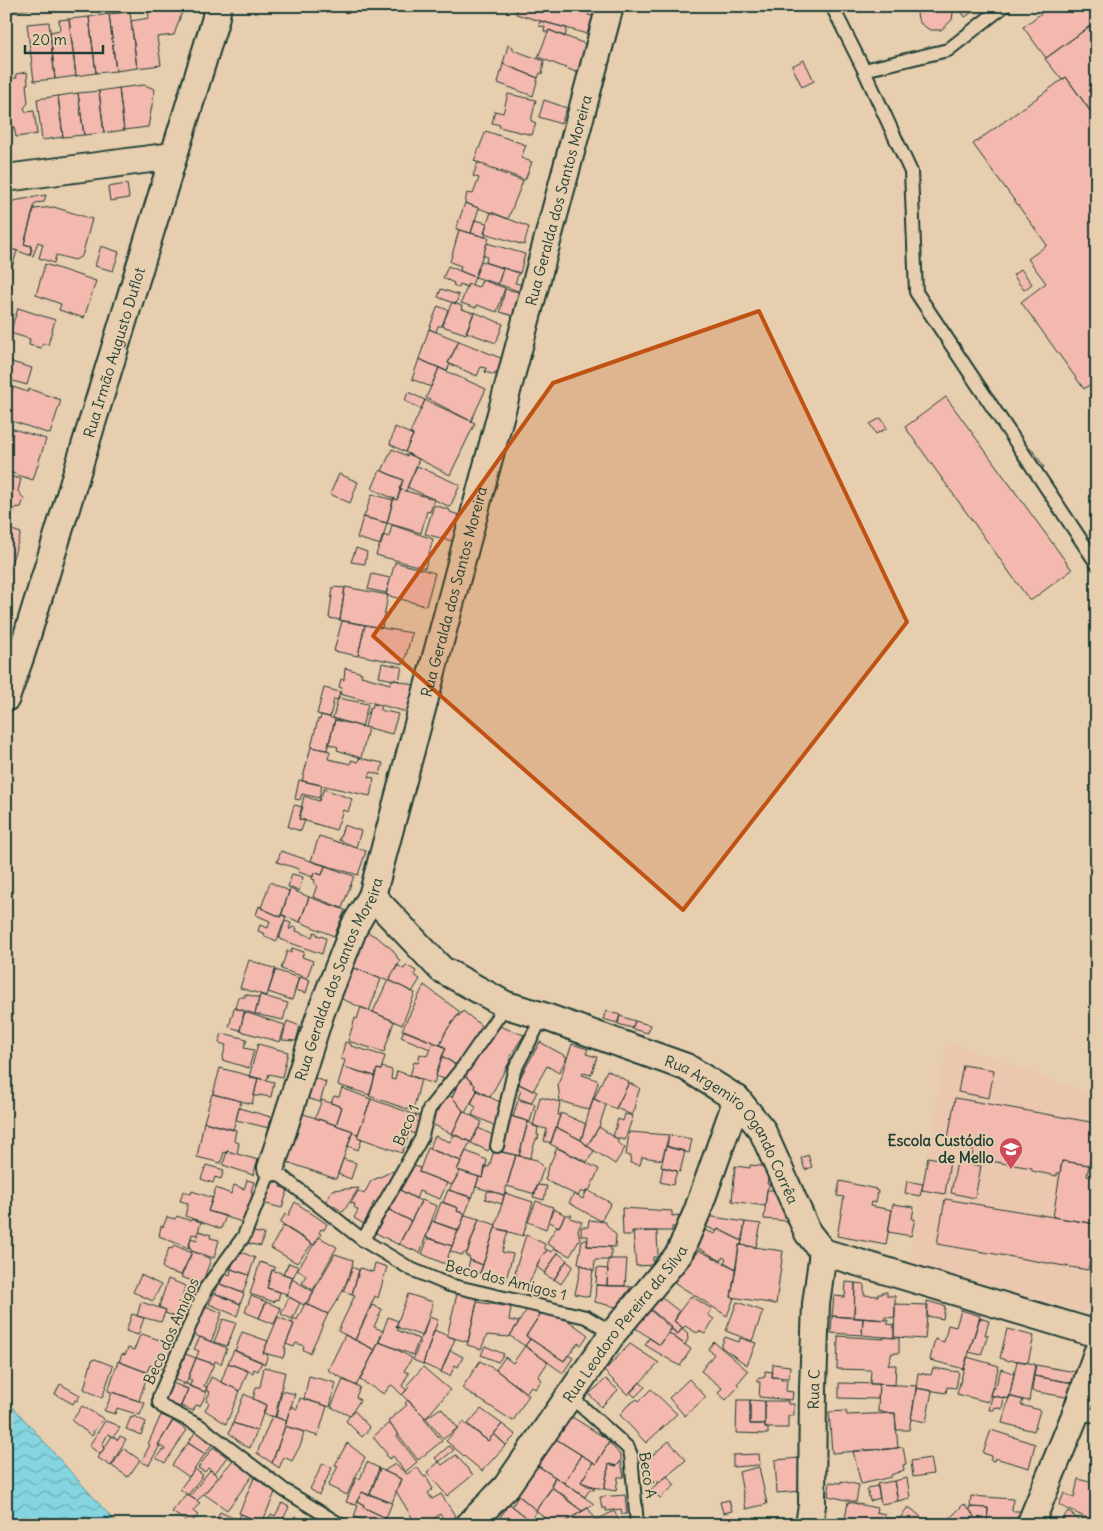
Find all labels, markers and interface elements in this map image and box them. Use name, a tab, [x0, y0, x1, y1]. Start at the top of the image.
scale bar	[25, 22, 102, 54]
text: 20 m	[32, 30, 67, 49]
street label: Rua Geralda dos Santos Moreira	[521, 92, 595, 308]
street label: Rua Irmão Augusto Duflot	[79, 265, 149, 440]
street label: Rua Geralda dos Santos Moreira	[416, 484, 491, 699]
street label: Rua Geralda dos Santos Moreira	[290, 875, 386, 1083]
street label: Rua Argemiro Ogando Corrêa	[662, 1051, 803, 1207]
street label: Beco 1	[389, 1101, 423, 1149]
place label: Escola Custódio de Mello	[888, 1131, 995, 1167]
school or university icon: Escola Custódio de Mello	[998, 1136, 1024, 1170]
street label: Rua Leodoro Pereira da Silva	[558, 1242, 691, 1406]
street label: Beco dos Amigos 1	[443, 1256, 569, 1304]
street label: Beco dos Amigos	[139, 1275, 203, 1387]
street label: Rua C	[803, 1369, 823, 1409]
street label: Beco A	[635, 1450, 661, 1500]

